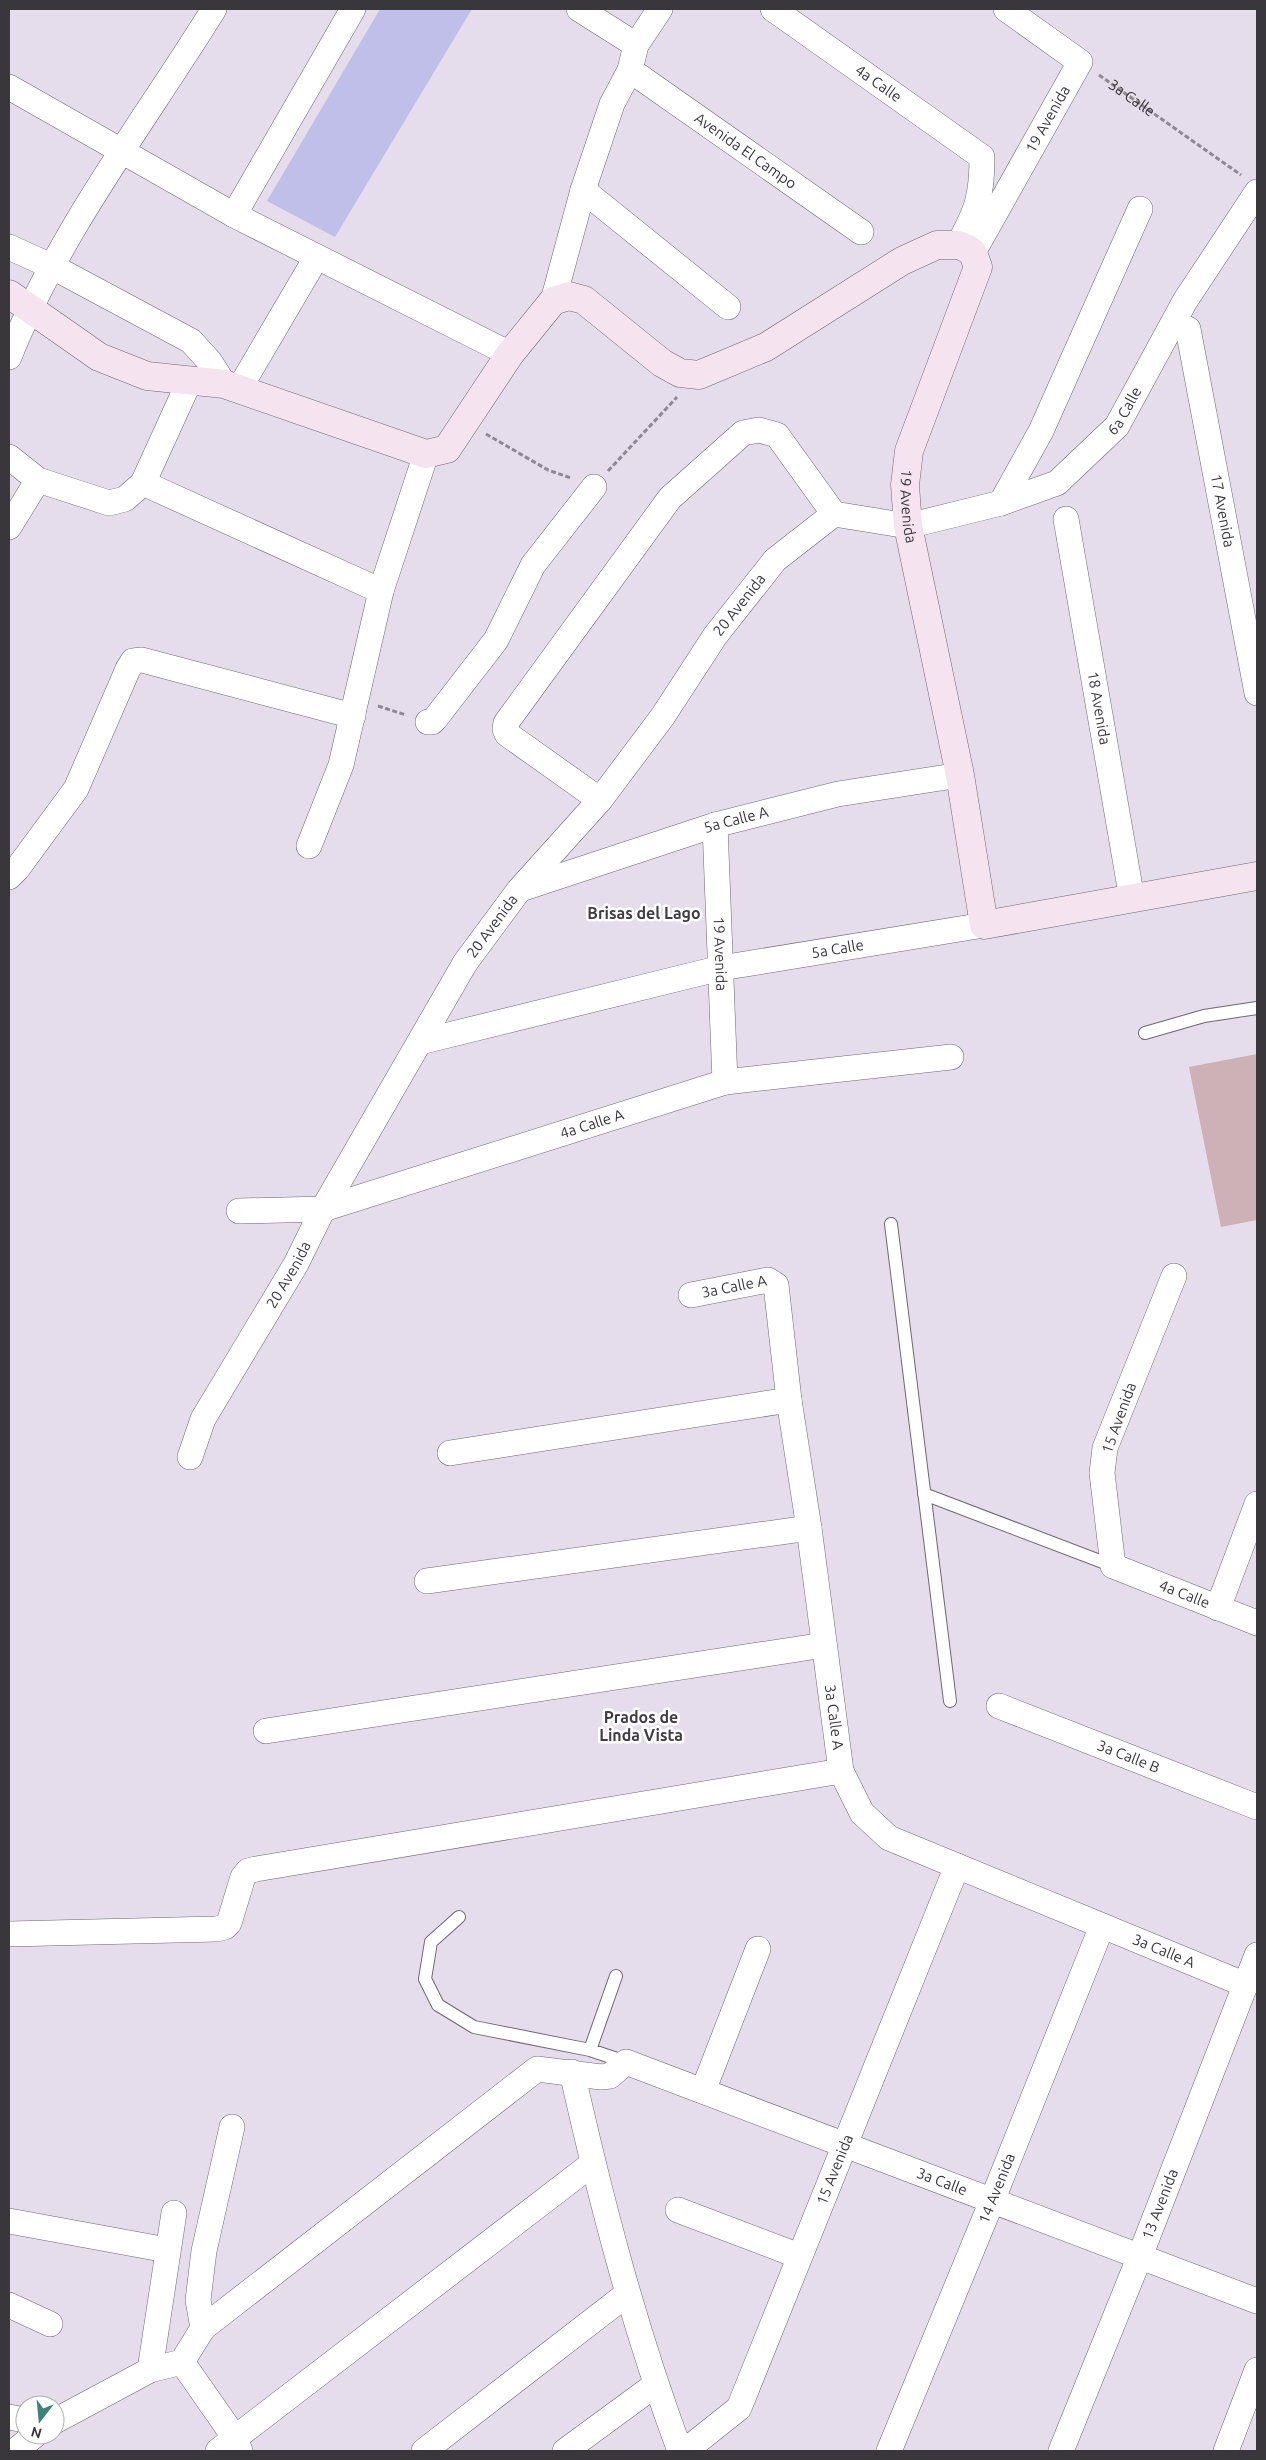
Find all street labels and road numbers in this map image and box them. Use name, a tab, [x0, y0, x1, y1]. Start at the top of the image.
street label: 4a Calle	[852, 61, 905, 105]
street label: 3a Calle	[1106, 75, 1158, 120]
street label: 19 Avenida	[1022, 82, 1073, 155]
street label: Avenida El Campo	[691, 109, 800, 192]
street label: 6a Calle	[1104, 384, 1145, 438]
street label: 19 Avenida	[897, 469, 920, 545]
street label: 17 Avenida	[1208, 473, 1238, 549]
street label: 20 Avenida	[709, 570, 769, 639]
street label: 18 Avenida	[1085, 670, 1114, 746]
street label: 5a Calle A	[702, 803, 770, 836]
street label: 20 Avenida	[463, 891, 521, 961]
street label: 19 Avenida	[711, 916, 730, 991]
street label: 5a Calle	[810, 936, 865, 961]
street label: 4a Calle A	[558, 1105, 626, 1142]
street label: 20 Avenida	[263, 1238, 314, 1311]
street label: 3a Calle A	[700, 1271, 768, 1301]
street label: 15 Avenida	[1098, 1380, 1139, 1456]
street label: 4a Calle	[1157, 1576, 1212, 1611]
street label: 3a Calle A	[822, 1683, 847, 1751]
street label: 3a Calle B	[1095, 1736, 1162, 1776]
street label: 3a Calle A	[1130, 1930, 1198, 1971]
street label: 15 Avenida	[813, 2132, 856, 2207]
street label: 14 Avenida	[975, 2151, 1018, 2226]
street label: 3a Calle	[914, 2164, 970, 2198]
street label: 13 Avenida	[1138, 2166, 1181, 2242]

